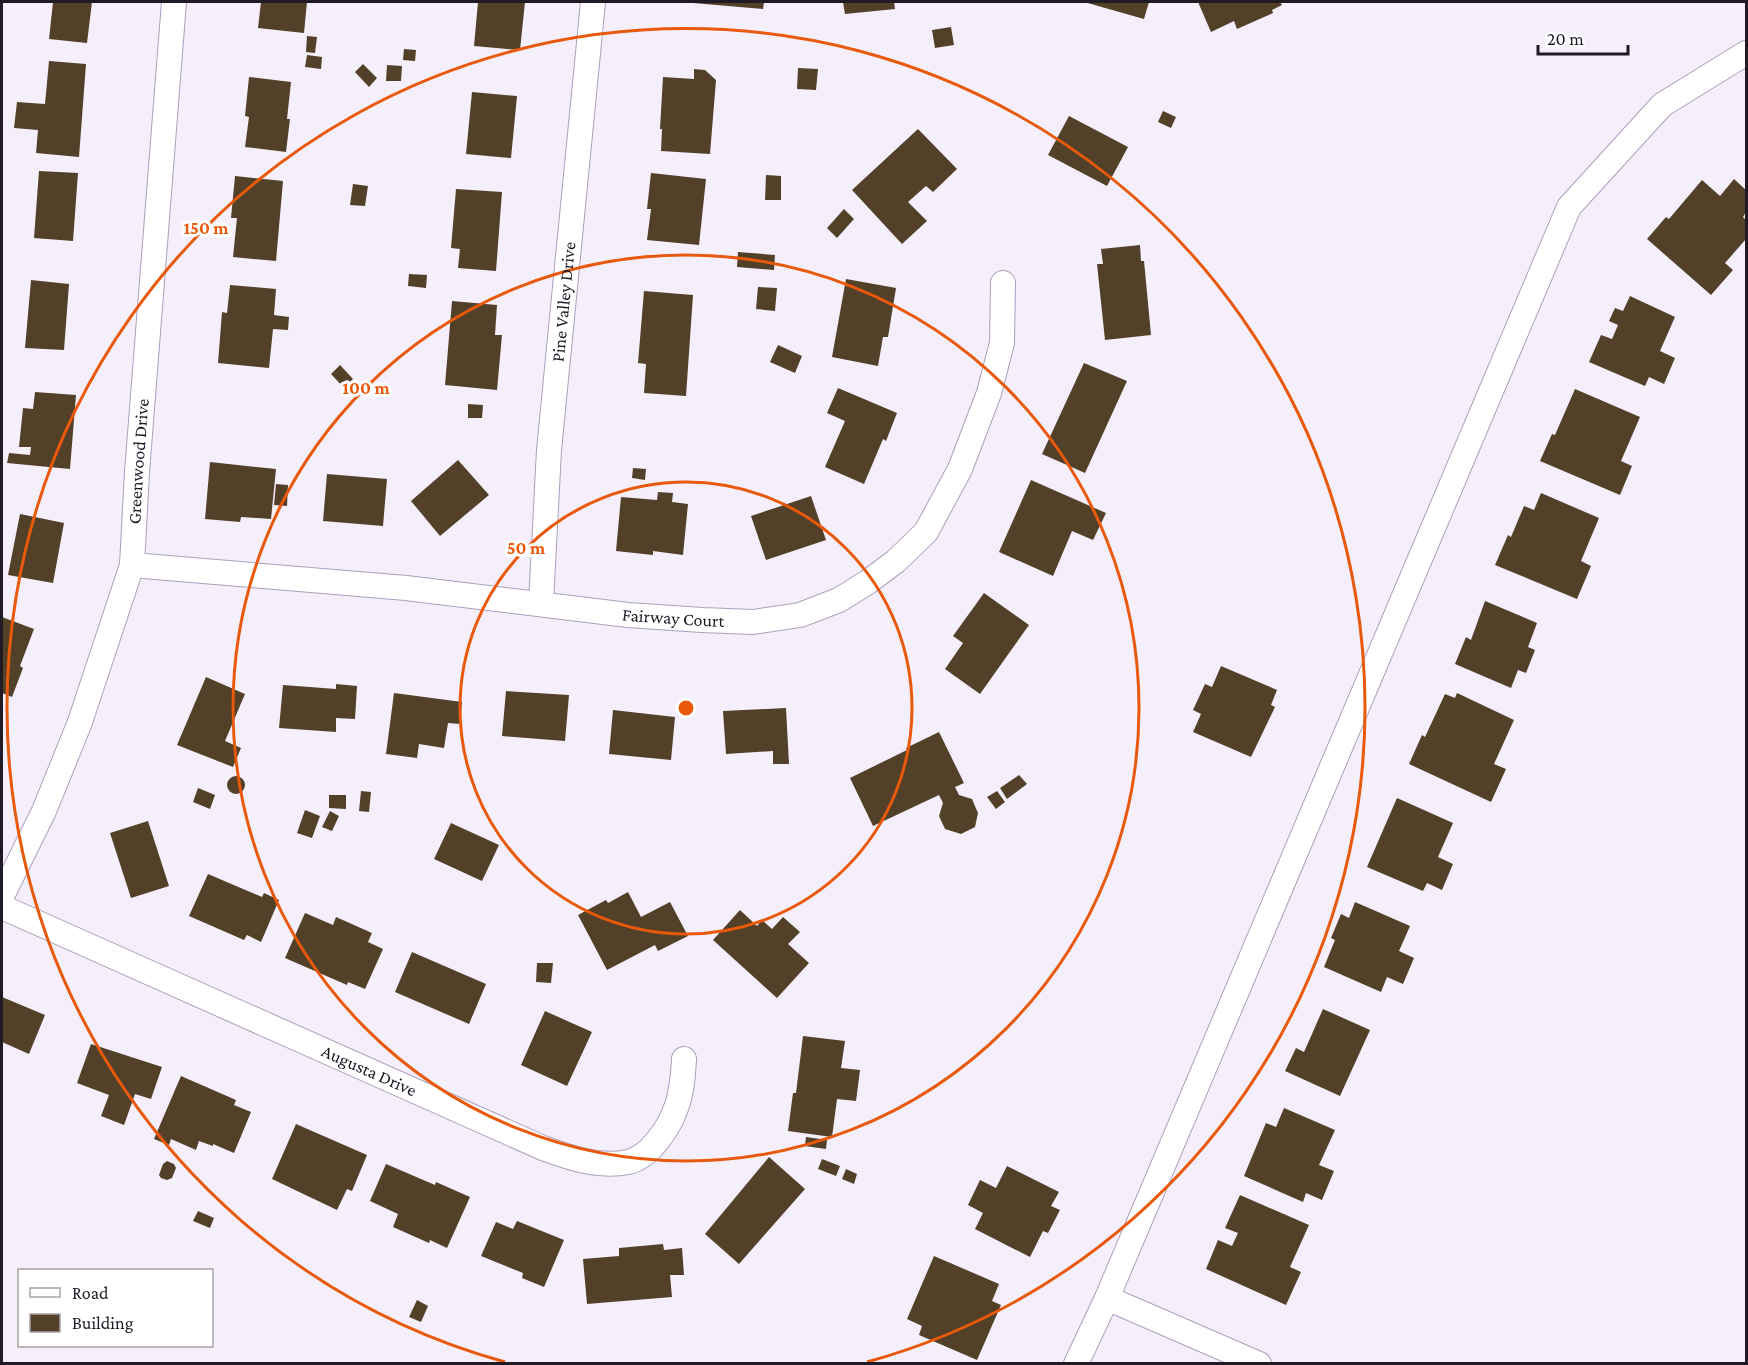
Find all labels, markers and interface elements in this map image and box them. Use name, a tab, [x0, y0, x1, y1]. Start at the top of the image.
scale bar	[1538, 18, 1628, 56]
text: 20 m	[1547, 29, 1584, 49]
text: 150 m	[183, 218, 229, 238]
street label: Pine Valley Drive	[548, 241, 579, 363]
text: 100 m	[342, 378, 390, 398]
street label: Greenwood Drive	[124, 398, 153, 525]
text: 50 m	[507, 538, 546, 558]
street label: Fairway Court	[621, 604, 726, 631]
centre of rings	[676, 698, 696, 718]
street label: Augusta Drive	[319, 1041, 420, 1100]
legend	[18, 1269, 213, 1347]
text: Road	[72, 1283, 109, 1303]
text: Building	[72, 1313, 134, 1333]

